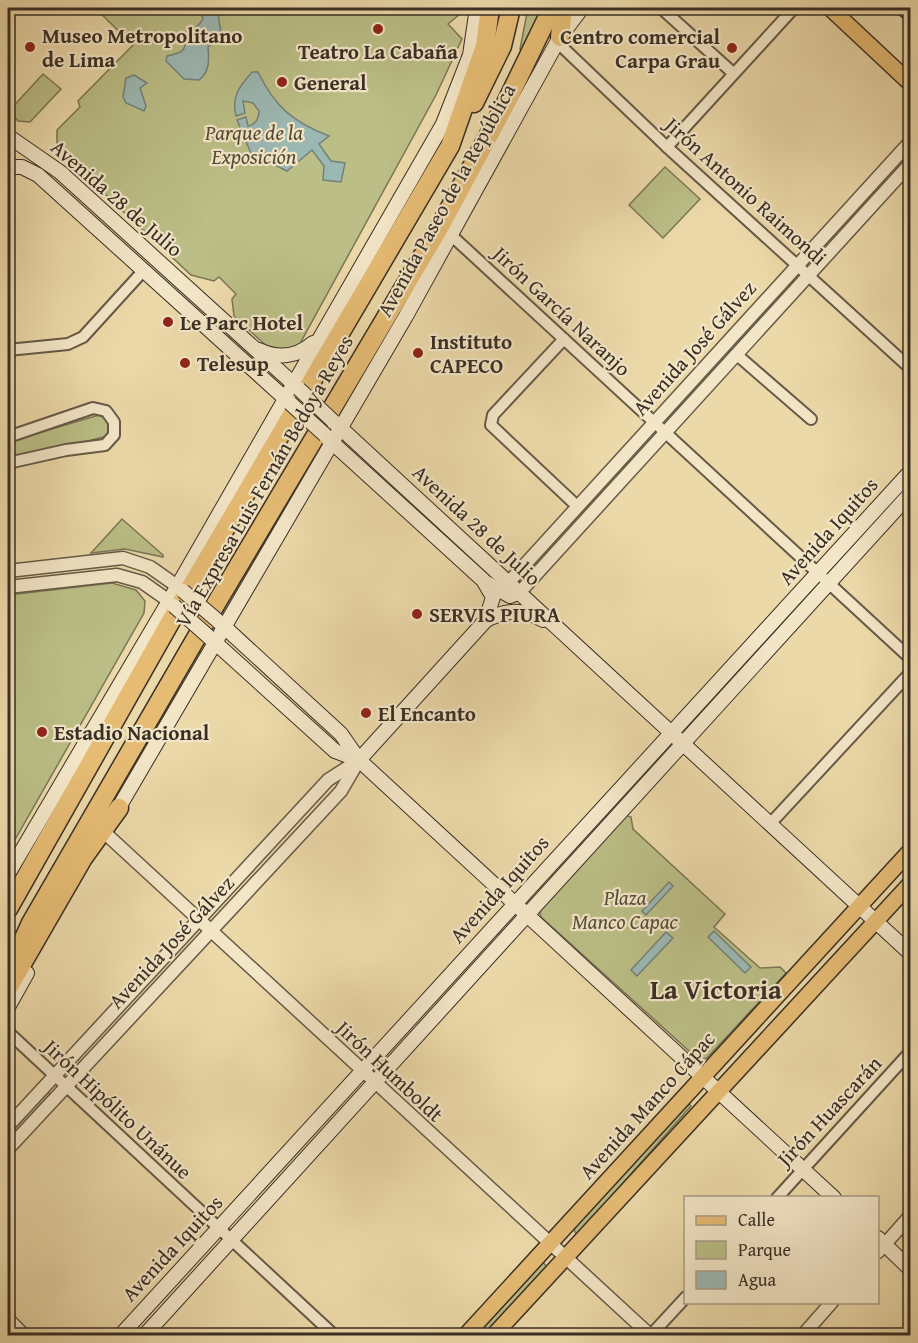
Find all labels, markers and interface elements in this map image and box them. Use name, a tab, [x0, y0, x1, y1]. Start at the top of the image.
place label: Museo Metropolitano de Lima	[42, 20, 243, 75]
place label: Centro comercial Carpa Grau	[560, 21, 720, 76]
marker: Teatro La Cabaña	[371, 22, 385, 36]
place label: Teatro La Cabaña	[298, 36, 458, 67]
marker: Museo Metropolitano de Lima	[23, 40, 37, 54]
marker: Centro comercial Carpa Grau	[725, 41, 739, 55]
place label: General	[294, 67, 367, 98]
marker: General	[275, 75, 289, 89]
street label: Avenida Paseo de la República	[369, 78, 523, 322]
street label: Jirón Antonio Raimondi	[656, 108, 834, 272]
park label: Parque de la Exposición	[204, 117, 303, 172]
street label: Avenida 28 de Julio	[44, 132, 190, 264]
street label: Jirón García Naranjo	[484, 237, 638, 383]
street label: Avenida José Gálvez	[625, 274, 763, 422]
place label: Le Parc Hotel	[180, 307, 303, 338]
marker: Le Parc Hotel	[161, 315, 175, 329]
place label: Instituto CAPECO	[430, 326, 512, 381]
street label: Vía Expresa Luis Fernán Bedoya Reyes	[167, 329, 361, 633]
marker: Instituto CAPECO	[411, 346, 425, 360]
place label: Telesup	[197, 348, 269, 379]
marker: Telesup	[178, 356, 192, 370]
street label: Avenida 28 de Julio	[406, 457, 548, 593]
street label: Avenida Iquitos	[771, 470, 885, 592]
place label: SERVIS PIURA	[429, 599, 561, 630]
marker: SERVIS PIURA	[410, 607, 424, 621]
place label: El Encanto	[378, 698, 476, 729]
marker: El Encanto	[359, 706, 373, 720]
place label: Estadio Nacional	[54, 717, 210, 748]
marker: Estadio Nacional	[35, 725, 49, 739]
street label: Avenida Iquitos	[442, 828, 556, 950]
street label: Avenida José Gálvez	[101, 868, 241, 1016]
park label: Plaza Manco Capac	[572, 882, 679, 937]
district label: La Victoria	[650, 969, 782, 1009]
street label: Jirón Humboldt	[327, 1011, 451, 1129]
street label: Avenida Manco Cápac	[572, 1024, 722, 1186]
street label: Jirón Hipólito Unánue	[35, 1030, 199, 1186]
street label: Jirón Huascarán	[767, 1049, 889, 1175]
street label: Avenida Iquitos	[114, 1188, 230, 1308]
legend	[684, 1196, 879, 1304]
text: Calle	[738, 1206, 775, 1233]
text: Parque	[738, 1236, 791, 1263]
text: Agua	[738, 1266, 777, 1293]

